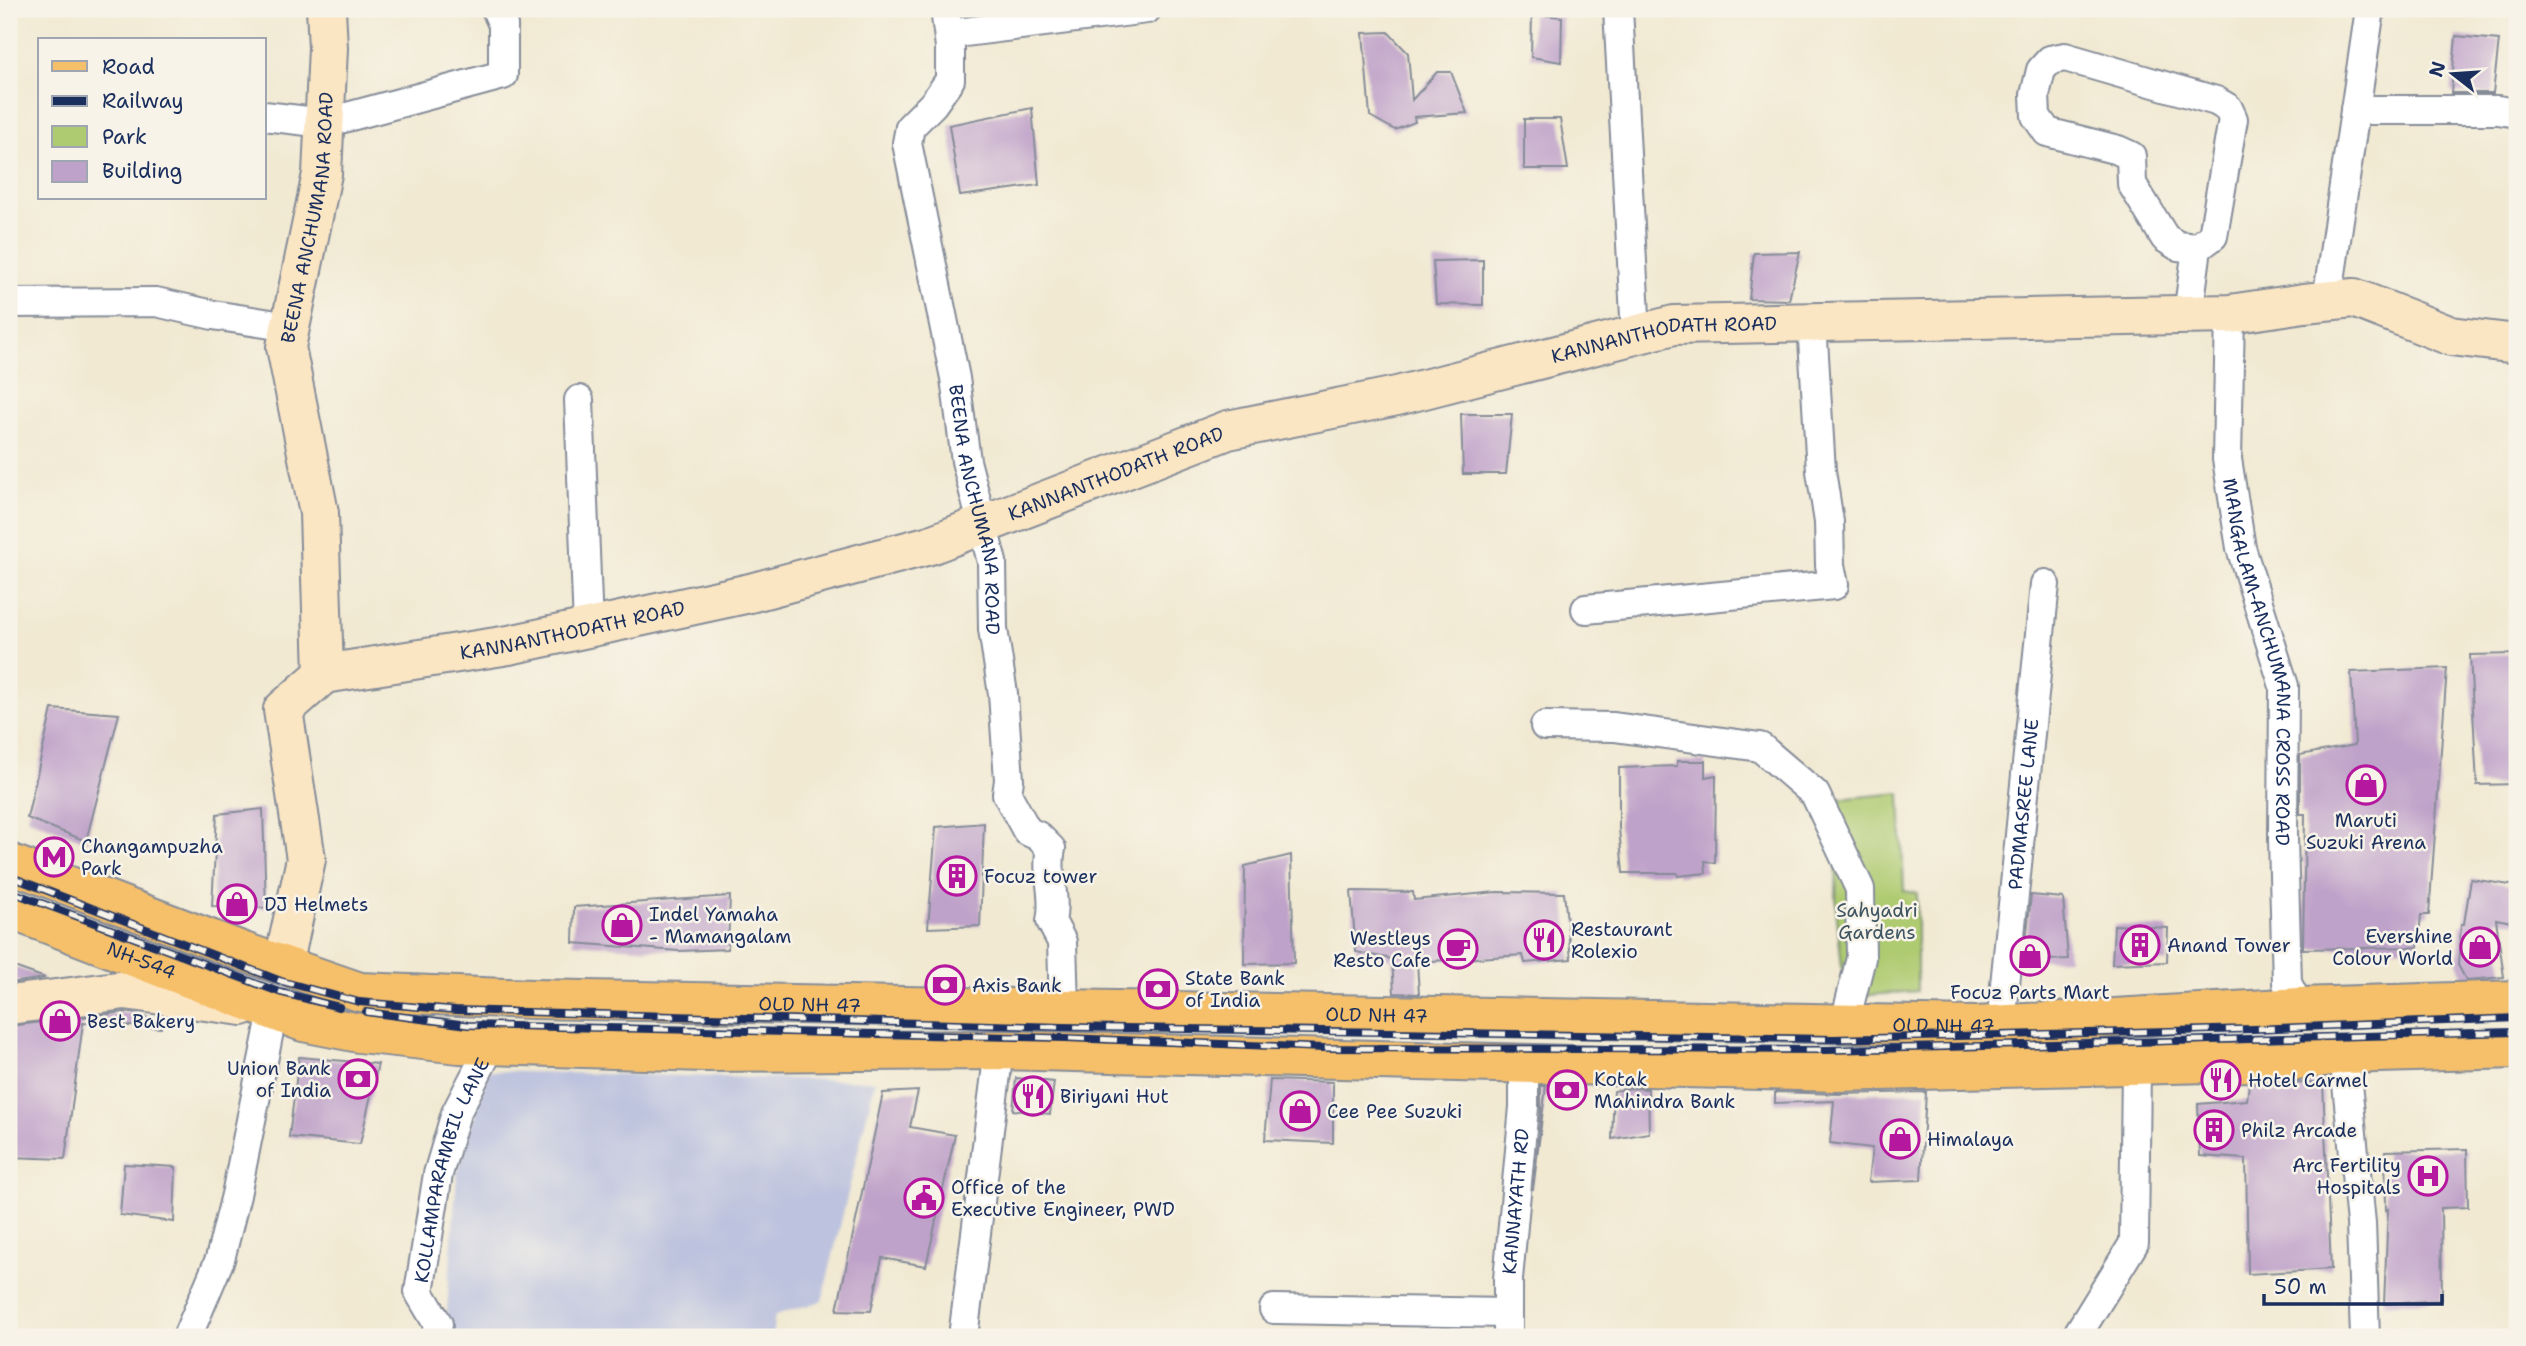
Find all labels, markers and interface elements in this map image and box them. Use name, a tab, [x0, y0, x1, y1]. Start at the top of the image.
legend	[38, 38, 266, 200]
north arrow	[2418, 38, 2488, 108]
text: Road	[102, 53, 155, 81]
text: N	[2423, 58, 2451, 80]
text: Railway	[102, 87, 184, 115]
street label: BEENA ANCHUMANA ROAD	[275, 91, 338, 345]
text: Park	[102, 123, 147, 151]
text: Building	[102, 157, 182, 185]
street label: KANNANTHODATH ROAD	[1549, 310, 1777, 368]
street label: BEENA ANCHUMANA ROAD	[943, 383, 1006, 635]
street label: KANNANTHODATH ROAD	[1004, 420, 1227, 526]
street label: MANGALAM-ANCHUMANA CROSS ROAD	[2218, 476, 2297, 846]
street label: KANNANTHODATH ROAD	[458, 595, 687, 665]
street label: PADMASREE LANE	[2002, 717, 2044, 891]
shop icon: Maruti Suzuki Arena	[2345, 764, 2387, 806]
place label: Maruti Suzuki Arena	[2306, 808, 2426, 855]
place label: Changampuzha Park	[81, 834, 223, 881]
metro station icon: Changampuzha Park	[33, 836, 75, 878]
building icon: Focuz tower	[936, 855, 978, 897]
place label: Focuz tower	[984, 864, 1097, 889]
shop icon: DJ Helmets	[216, 883, 258, 925]
place label: DJ Helmets	[264, 892, 368, 917]
park label: Sahyadri Gardens	[1836, 898, 1918, 945]
place label: Indel Yamaha - Mamangalam	[649, 902, 792, 949]
shop icon: Indel Yamaha - Mamangalam	[601, 904, 643, 946]
place label: Restaurant Rolexio	[1571, 917, 1673, 964]
restaurant icon: Restaurant Rolexio	[1523, 919, 1565, 961]
building icon: Anand Tower	[2119, 924, 2161, 966]
place label: Evershine Colour World	[2332, 924, 2453, 971]
place label: Westleys Resto Cafe	[1333, 926, 1431, 973]
shop icon: Evershine Colour World	[2459, 926, 2501, 968]
cafe icon: Westleys Resto Cafe	[1437, 928, 1479, 970]
place label: Anand Tower	[2167, 933, 2291, 958]
street label: NH-544	[103, 935, 180, 985]
shop icon: Focuz Parts Mart	[2009, 935, 2051, 977]
bank icon: Axis Bank	[924, 964, 966, 1006]
place label: State Bank of India	[1185, 966, 1285, 1013]
bank icon: State Bank of India	[1137, 968, 1179, 1010]
place label: Axis Bank	[972, 973, 1062, 998]
place label: Focuz Parts Mart	[1950, 980, 2110, 1005]
street label: OLD NH 47	[758, 991, 861, 1018]
shop icon: Best Bakery	[39, 1000, 81, 1042]
street label: OLD NH 47	[1325, 1001, 1428, 1028]
place label: Best Bakery	[87, 1009, 195, 1034]
street label: OLD NH 47	[1892, 1012, 1996, 1039]
street label: KOLLAMPARAMBIL LANE	[408, 1053, 495, 1285]
place label: Union Bank of India	[227, 1056, 331, 1103]
bank icon: Union Bank of India	[337, 1058, 379, 1100]
restaurant icon: Hotel Carmel	[2200, 1059, 2242, 1101]
place label: Kotak Mahindra Bank	[1594, 1067, 1736, 1114]
place label: Hotel Carmel	[2248, 1068, 2368, 1093]
bank icon: Kotak Mahindra Bank	[1546, 1069, 1588, 1111]
restaurant icon: Biriyani Hut	[1012, 1075, 1054, 1117]
place label: Biriyani Hut	[1060, 1084, 1169, 1109]
shop icon: Cee Pee Suzuki	[1279, 1090, 1321, 1132]
place label: Cee Pee Suzuki	[1327, 1099, 1462, 1124]
building icon: Philz Arcade	[2193, 1109, 2235, 1151]
shop icon: Himalaya	[1879, 1118, 1921, 1160]
place label: Philz Arcade	[2241, 1118, 2357, 1143]
street label: KANNAYATH RD	[1496, 1127, 1534, 1276]
place label: Himalaya	[1927, 1127, 2014, 1152]
place label: Arc Fertility Hospitals	[2292, 1153, 2401, 1200]
hospital icon: Arc Fertility Hospitals	[2407, 1155, 2449, 1197]
place label: Office of the Executive Engineer, PWD	[951, 1175, 1175, 1222]
public building icon: Office of the Executive Engineer, PWD	[903, 1177, 945, 1219]
scale bar	[2264, 1262, 2442, 1306]
text: 50 m	[2274, 1273, 2327, 1301]

